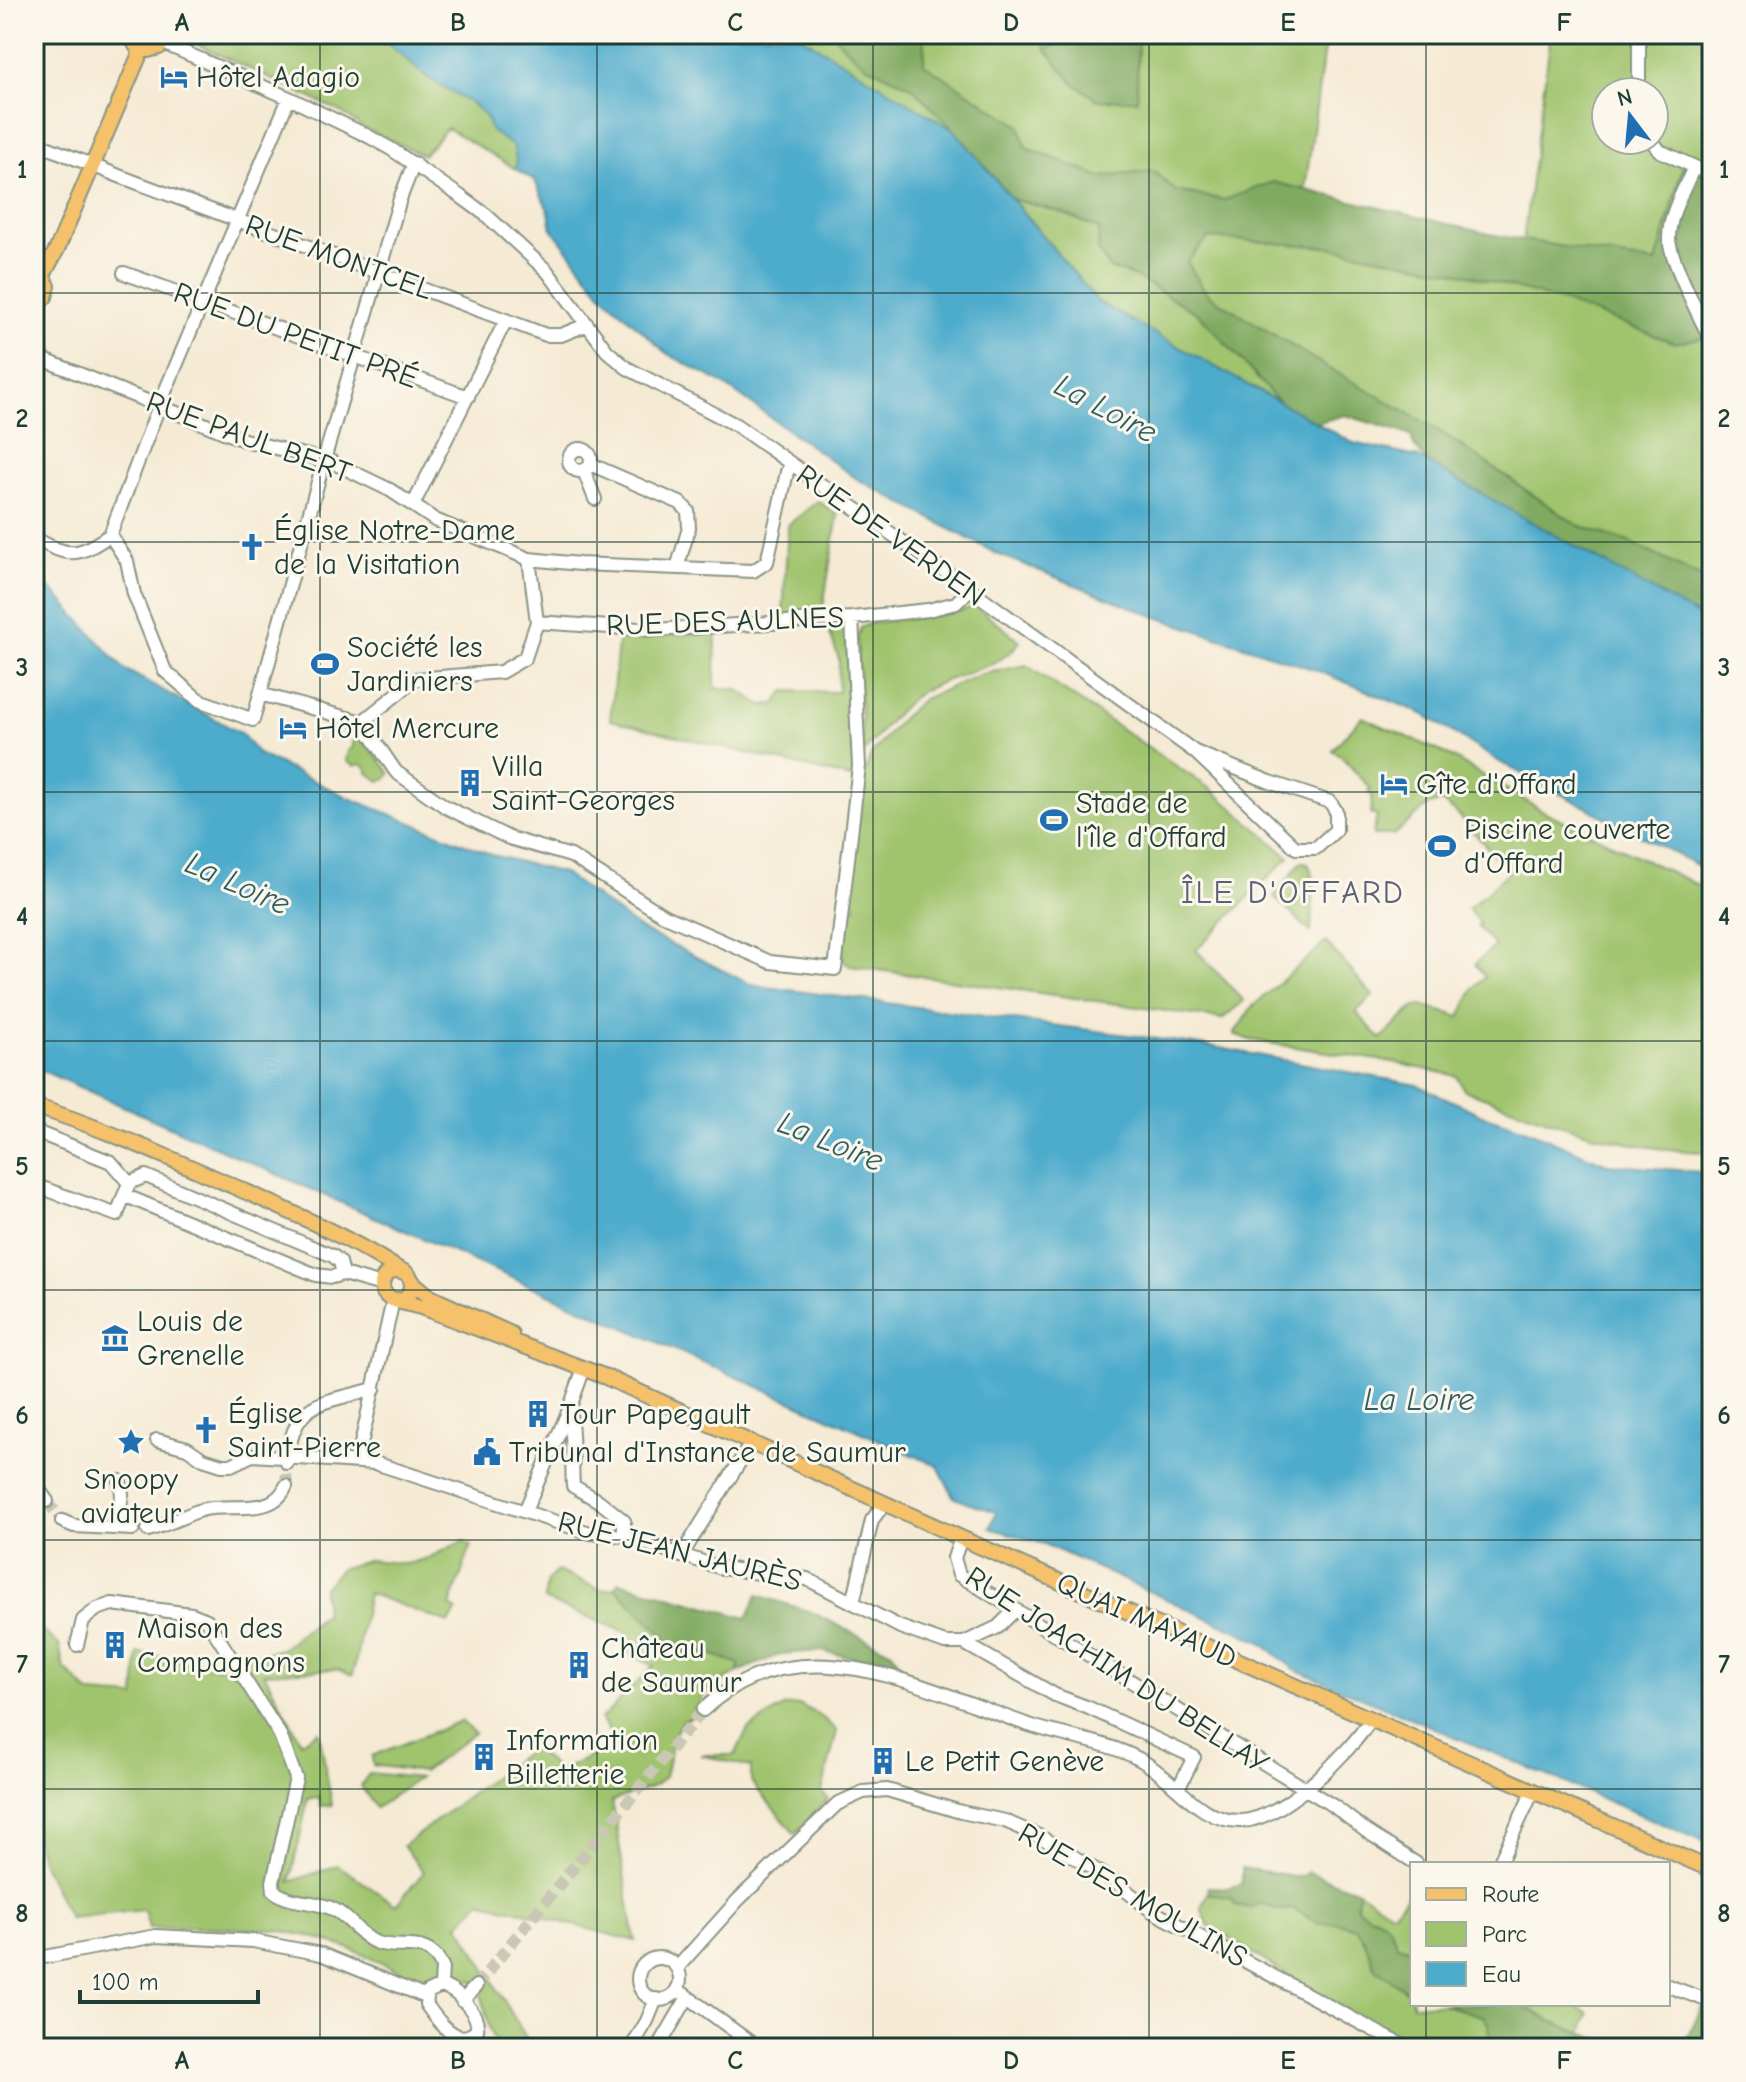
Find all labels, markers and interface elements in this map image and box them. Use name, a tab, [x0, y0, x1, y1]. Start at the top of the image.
text: A	[175, 8, 190, 38]
text: B	[450, 8, 466, 38]
text: C	[727, 8, 743, 38]
text: D	[1003, 8, 1019, 38]
text: E	[1280, 8, 1296, 38]
text: F	[1556, 8, 1572, 38]
place label: Hôtel Adagio	[196, 60, 360, 95]
hotel icon: Hôtel Adagio	[159, 62, 189, 92]
north arrow	[1590, 76, 1670, 156]
text: N	[1614, 83, 1635, 112]
text: 1	[17, 155, 27, 185]
text: 1	[1719, 155, 1729, 185]
street label: RUE MONTCEL	[241, 207, 437, 307]
street label: RUE DU PETIT PRÉ	[169, 275, 423, 396]
water label: La Loire	[1048, 366, 1163, 451]
street label: RUE PAUL BERT	[141, 384, 356, 491]
text: 2	[16, 404, 28, 434]
text: 2	[1718, 404, 1730, 434]
street label: RUE DE VERDEN	[790, 457, 992, 614]
place label: Église Notre-Dame de la Visitation	[274, 513, 515, 582]
church icon: Église Notre-Dame de la Visitation	[237, 532, 267, 562]
street label: RUE DES AULNES	[606, 600, 844, 643]
place label: Société les Jardiniers	[347, 630, 483, 699]
sports icon: Société les Jardiniers	[310, 649, 340, 679]
text: 3	[16, 653, 28, 683]
text: 3	[1718, 653, 1730, 683]
place label: Hôtel Mercure	[315, 711, 499, 746]
hotel icon: Hôtel Mercure	[278, 713, 308, 743]
place label: Villa Saint-Georges	[492, 749, 675, 818]
place label: Gîte d'Offard	[1416, 767, 1577, 802]
building icon: Villa Saint-Georges	[455, 768, 485, 798]
hotel icon: Gîte d'Offard	[1379, 769, 1409, 799]
place label: Stade de l'île d'Offard	[1076, 786, 1227, 855]
sports icon: Stade de l'île d'Offard	[1039, 805, 1069, 835]
place label: Piscine couverte d'Offard	[1464, 812, 1670, 881]
sports icon: Piscine couverte d'Offard	[1427, 831, 1457, 861]
water label: La Loire	[180, 844, 296, 923]
district label: ÎLE D'OFFARD	[1181, 874, 1405, 911]
text: 4	[16, 902, 28, 932]
text: 4	[1718, 902, 1730, 932]
water label: La Loire	[773, 1104, 889, 1179]
text: 5	[15, 1152, 29, 1182]
text: 5	[1717, 1152, 1731, 1182]
place label: Louis de Grenelle	[137, 1304, 245, 1373]
museum icon: Louis de Grenelle	[100, 1323, 130, 1353]
water label: La Loire	[1364, 1381, 1474, 1418]
place label: Église Saint-Pierre	[228, 1396, 381, 1465]
place label: Tour Papegault	[560, 1397, 751, 1432]
building icon: Tour Papegault	[523, 1399, 553, 1429]
text: 6	[15, 1401, 29, 1431]
text: 6	[1717, 1401, 1731, 1431]
church icon: Église Saint-Pierre	[191, 1415, 221, 1445]
place icon: Snoopy aviateur	[116, 1427, 146, 1457]
place label: Tribunal d'Instance de Saumur	[509, 1435, 906, 1470]
public building icon: Tribunal d'Instance de Saumur	[472, 1437, 502, 1467]
place label: Snoopy aviateur	[81, 1462, 181, 1531]
street label: RUE JEAN JAURÈS	[554, 1504, 805, 1599]
street label: RUE JOACHIM DU BELLAY	[959, 1559, 1275, 1782]
street label: QUAI MAYAUD	[1051, 1565, 1242, 1676]
place label: Maison des Compagnons	[137, 1611, 305, 1680]
building icon: Maison des Compagnons	[100, 1630, 130, 1660]
place label: Château de Saumur	[601, 1631, 741, 1700]
text: 7	[16, 1650, 28, 1680]
building icon: Château de Saumur	[564, 1650, 594, 1680]
text: 7	[1718, 1650, 1730, 1680]
place label: Information Billetterie	[506, 1723, 658, 1792]
building icon: Information Billetterie	[469, 1742, 499, 1772]
place label: Le Petit Genève	[905, 1744, 1104, 1779]
building icon: Le Petit Genève	[868, 1746, 898, 1776]
street label: RUE DES MOULINS	[1012, 1816, 1253, 1975]
legend	[1410, 1862, 1670, 2006]
text: Route	[1482, 1880, 1539, 1908]
text: 8	[15, 1899, 29, 1929]
text: 8	[1717, 1899, 1731, 1929]
text: Parc	[1482, 1920, 1527, 1948]
scale bar	[80, 1954, 258, 2004]
text: Eau	[1482, 1960, 1521, 1988]
text: 100 m	[92, 1968, 159, 1996]
text: A	[175, 2046, 190, 2076]
text: B	[450, 2046, 466, 2076]
text: C	[727, 2046, 743, 2076]
text: D	[1003, 2046, 1019, 2076]
text: E	[1280, 2046, 1296, 2076]
text: F	[1556, 2046, 1572, 2076]

